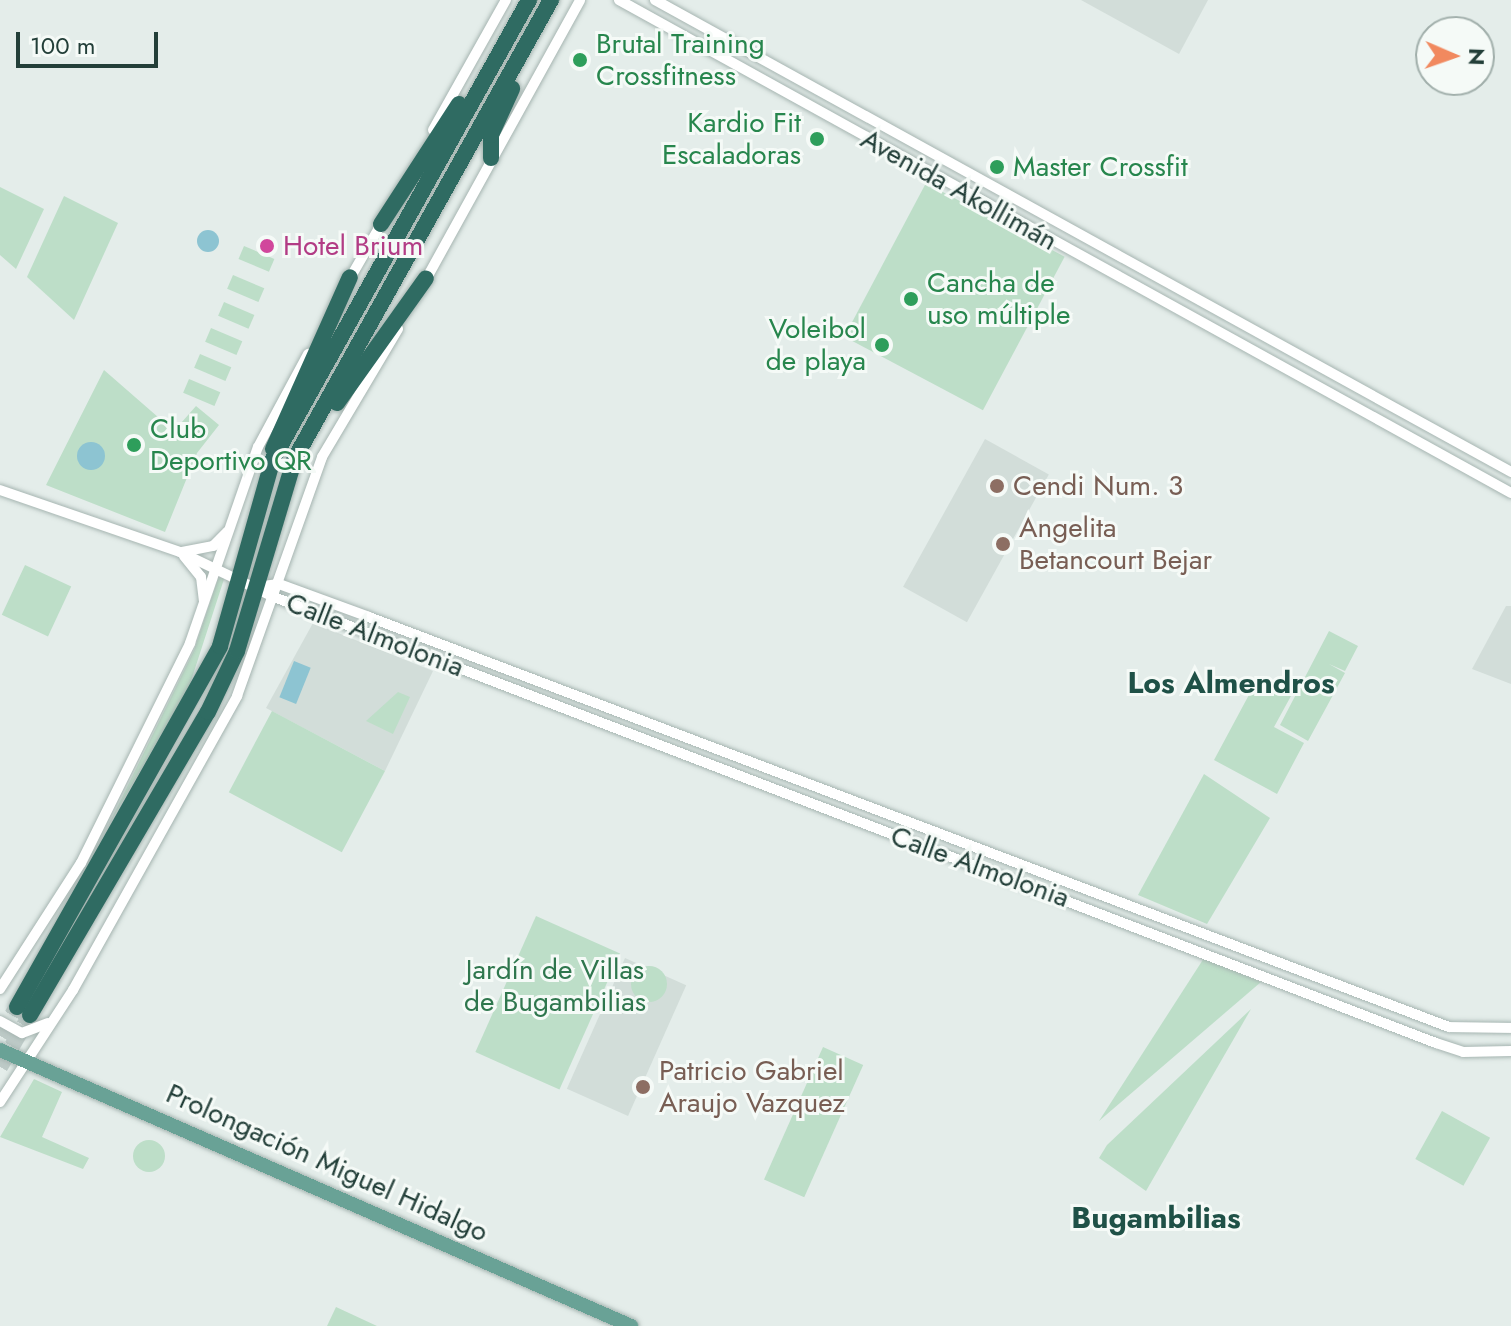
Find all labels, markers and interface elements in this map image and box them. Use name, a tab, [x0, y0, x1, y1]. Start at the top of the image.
scale bar	[20, 16, 162, 66]
north arrow	[1415, 16, 1495, 96]
place label: Brutal Training Crossfitness	[596, 27, 765, 93]
text: 100 m	[30, 28, 96, 63]
text: N	[1461, 47, 1493, 66]
marker: Brutal Training Crossfitness	[571, 51, 589, 69]
place label: Kardio Fit Escaladoras	[662, 106, 801, 172]
street label: Avenida Akollimán	[855, 122, 1063, 258]
marker: Kardio Fit Escaladoras	[808, 130, 826, 148]
place label: Master Crossfit	[1013, 150, 1188, 184]
marker: Master Crossfit	[988, 158, 1006, 176]
place label: Hotel Brium	[283, 229, 423, 263]
marker: Hotel Brium	[258, 237, 276, 255]
place label: Cancha de uso múltiple	[927, 266, 1070, 332]
marker: Cancha de uso múltiple	[902, 290, 920, 308]
place label: Voleibol de playa	[766, 312, 866, 378]
marker: Voleibol de playa	[873, 336, 891, 354]
place label: Club Deportivo QR	[150, 412, 312, 478]
marker: Club Deportivo QR	[125, 436, 143, 454]
place label: Cendi Num. 3	[1013, 469, 1183, 503]
marker: Cendi Num. 3	[988, 477, 1006, 495]
place label: Angelita Betancourt Bejar	[1019, 511, 1212, 577]
marker: Angelita Betancourt Bejar	[994, 535, 1012, 553]
street label: Calle Almolonia	[281, 586, 469, 684]
district label: Los Almendros	[1127, 665, 1335, 701]
street label: Calle Almolonia	[886, 819, 1074, 915]
park label: Jardín de Villas de Bugambilias	[464, 953, 646, 1019]
place label: Patricio Gabriel Araujo Vazquez	[659, 1054, 845, 1120]
street label: Prolongación Miguel Hidalgo	[161, 1077, 493, 1249]
marker: Patricio Gabriel Araujo Vazquez	[634, 1078, 652, 1096]
district label: Bugambilias	[1071, 1200, 1241, 1236]

